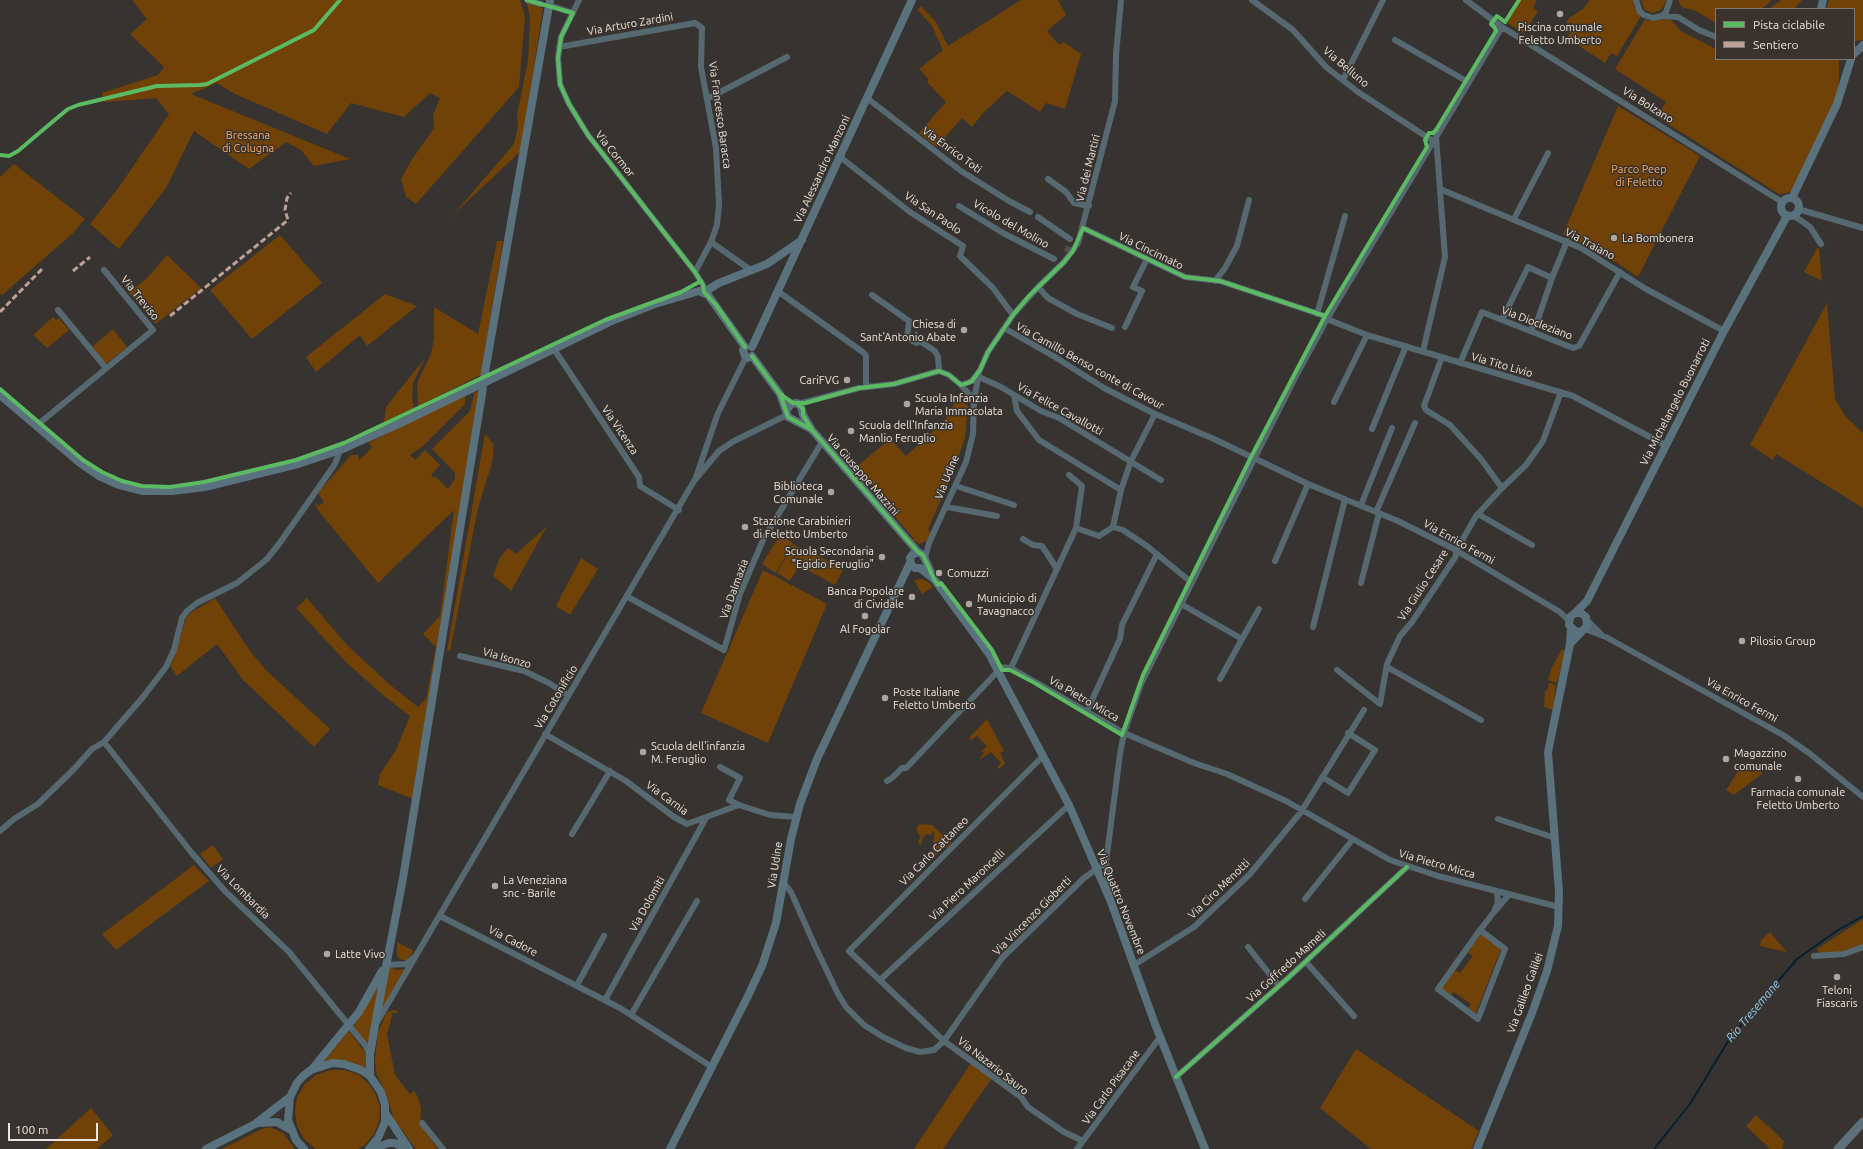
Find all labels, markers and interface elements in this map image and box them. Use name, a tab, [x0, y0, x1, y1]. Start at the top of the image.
legend	[1715, 8, 1855, 60]
marker: Piscina comunale Feletto Umberto	[1555, 9, 1565, 19]
street label: Via Arturo Zardini	[586, 10, 674, 38]
text: Pista ciclabile	[1753, 18, 1825, 31]
place label: Piscina comunale Feletto Umberto	[1518, 20, 1602, 46]
text: Sentiero	[1753, 38, 1799, 51]
street label: Via Belluno	[1320, 44, 1372, 90]
street label: Via Francesco Baracca	[706, 61, 734, 169]
street label: Via Bolzano	[1620, 84, 1676, 126]
street label: Via Alessandro Manzoni	[791, 113, 853, 225]
street label: Via Enrico Toti	[920, 124, 984, 176]
park label: Bressana di Colugna	[222, 128, 274, 154]
street label: Via Cormor	[592, 128, 638, 180]
street label: Via dei Martiri	[1073, 133, 1103, 203]
park label: Parco Peep di Feletto	[1611, 162, 1667, 188]
street label: Via San Paolo	[902, 189, 964, 237]
street label: Vicolo del Molino	[971, 197, 1051, 251]
street label: Via Traiano	[1563, 225, 1617, 263]
street label: Via Cincinnato	[1116, 230, 1186, 272]
place label: La Bombonera	[1622, 231, 1694, 245]
marker: La Bombonera	[1609, 233, 1619, 243]
street label: Via Treviso	[118, 273, 162, 323]
street label: Via Diocleziano	[1500, 303, 1574, 343]
place label: Chiesa di Sant'Antonio Abate	[860, 317, 956, 343]
street label: Via Camillo Benso conte di Cavour	[1014, 320, 1166, 412]
marker: Chiesa di Sant'Antonio Abate	[959, 325, 969, 335]
street label: Via Michelangelo Buonarroti	[1637, 336, 1713, 468]
street label: Via Tito Livio	[1470, 350, 1534, 380]
place label: CariFVG	[800, 373, 839, 387]
marker: CariFVG	[842, 375, 852, 385]
street label: Via Felice Cavallotti	[1015, 380, 1105, 438]
place label: Scuola Infanzia Maria Immacolata	[915, 391, 1003, 417]
marker: Scuola Infanzia Maria Immacolata	[902, 399, 912, 409]
street label: Via Vicenza	[599, 403, 641, 457]
place label: Scuola dell'Infanzia Manlio Feruglio	[859, 418, 953, 444]
marker: Scuola dell'Infanzia Manlio Feruglio	[846, 426, 856, 436]
street label: Via Giuseppe Mazzini	[824, 432, 902, 518]
street label: Via Udine	[932, 453, 962, 501]
place label: Biblioteca Comunale	[773, 479, 823, 505]
marker: Biblioteca Comunale	[826, 487, 836, 497]
place label: Stazione Carabinieri di Feletto Umberto	[753, 514, 851, 540]
street label: Via Enrico Fermi	[1421, 517, 1497, 567]
marker: Stazione Carabinieri di Feletto Umberto	[740, 522, 750, 532]
place label: Scuola Secondaria "Egidio Feruglio"	[785, 544, 874, 570]
street label: Via Giulio Cesare	[1395, 547, 1451, 623]
marker: Scuola Secondaria "Egidio Feruglio"	[877, 552, 887, 562]
street label: Via Dalmazia	[717, 557, 751, 621]
place label: Comuzzi	[947, 566, 989, 580]
marker: Comuzzi	[934, 568, 944, 578]
place label: Banca Popolare di Cividale	[827, 584, 904, 610]
place label: Municipio di Tavagnacco	[977, 591, 1037, 617]
marker: Banca Popolare di Cividale	[907, 592, 917, 602]
marker: Municipio di Tavagnacco	[964, 599, 974, 609]
marker: Al Fogolar	[860, 611, 870, 621]
place label: Al Fogolar	[840, 622, 890, 636]
place label: Pilosio Group	[1750, 634, 1816, 648]
marker: Pilosio Group	[1737, 636, 1747, 646]
street label: Via Isonzo	[481, 645, 533, 671]
street label: Via Cotonificio	[532, 663, 580, 731]
street label: Via Pietro Micca	[1046, 674, 1122, 724]
street label: Via Enrico Fermi	[1704, 675, 1780, 725]
place label: Poste Italiane Feletto Umberto	[893, 685, 976, 711]
marker: Poste Italiane Feletto Umberto	[880, 693, 890, 703]
place label: Scuola dell'infanzia M. Feruglio	[651, 739, 745, 765]
place label: Magazzino comunale	[1734, 746, 1787, 772]
marker: Scuola dell'infanzia M. Feruglio	[638, 747, 648, 757]
marker: Magazzino comunale	[1721, 754, 1731, 764]
marker: Farmacia comunale Feletto Umberto	[1793, 774, 1803, 784]
street label: Via Carnia	[643, 778, 691, 818]
place label: Farmacia comunale Feletto Umberto	[1751, 785, 1845, 811]
street label: Via Carlo Cattaneo	[897, 814, 971, 888]
street label: Via Udine	[765, 841, 785, 889]
street label: Via Piero Maroncelli	[927, 847, 1007, 923]
street label: Via Quattro Novembre	[1094, 847, 1148, 957]
street label: Via Pietro Micca	[1397, 847, 1477, 881]
street label: Via Ciro Menotti	[1186, 856, 1252, 922]
street label: Via Lombardia	[213, 862, 273, 922]
place label: La Veneziana snc - Barile	[503, 873, 567, 899]
street label: Via Dolomiti	[626, 874, 668, 934]
street label: Via Vincenzo Gioberti	[990, 874, 1074, 958]
marker: La Veneziana snc - Barile	[490, 881, 500, 891]
street label: Via Cadore	[486, 923, 540, 959]
street label: Via Goffredo Mameli	[1244, 927, 1328, 1005]
place label: Latte Vivo	[335, 947, 385, 961]
marker: Latte Vivo	[322, 949, 332, 959]
street label: Via Galileo Galilei	[1504, 951, 1546, 1035]
marker: Teloni Fiascaris	[1832, 972, 1842, 982]
water label: Rio Tresemane	[1723, 977, 1783, 1045]
place label: Teloni Fiascaris	[1816, 983, 1858, 1009]
street label: Via Nazario Sauro	[955, 1034, 1031, 1098]
street label: Via Carlo Pisacane	[1079, 1047, 1143, 1127]
scale bar	[10, 1115, 100, 1141]
text: 100 m	[15, 1123, 48, 1136]

